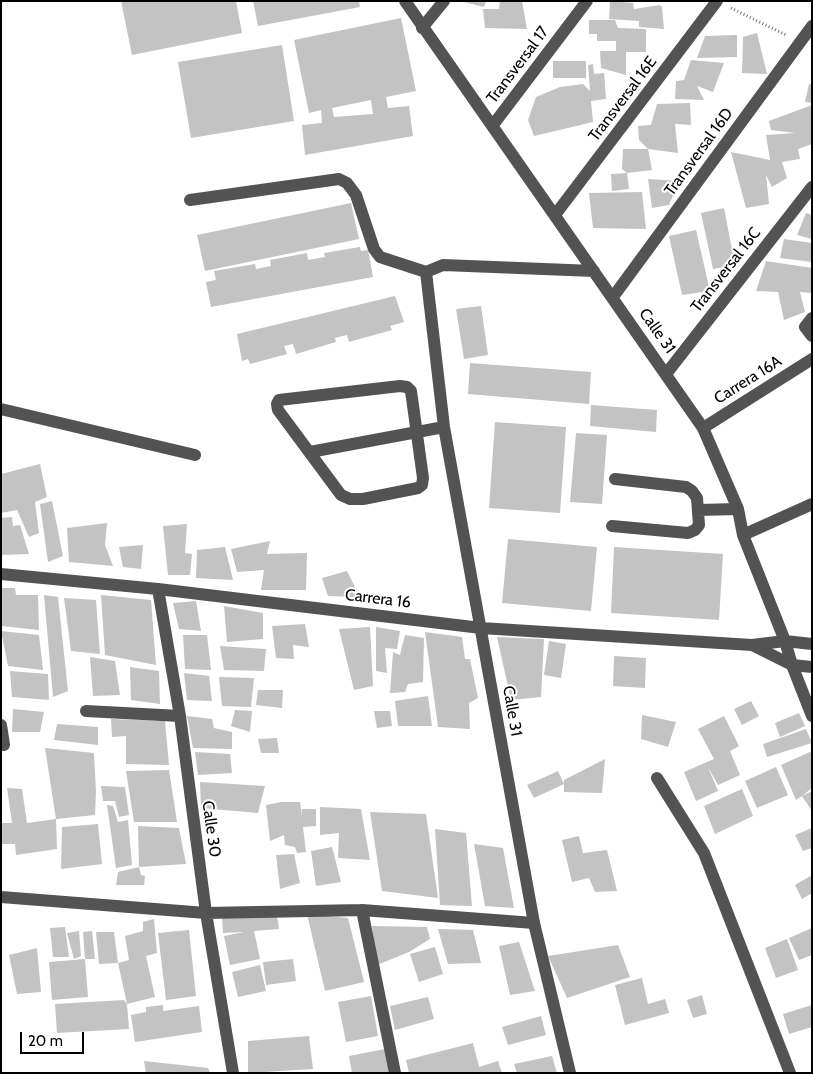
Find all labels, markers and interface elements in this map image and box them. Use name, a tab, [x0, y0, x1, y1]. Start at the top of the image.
street label: Transversal 17	[483, 23, 553, 107]
street label: Transversal 16E	[585, 53, 661, 145]
street label: Transversal 16D	[661, 104, 737, 200]
street label: Transversal 16C	[687, 224, 765, 316]
street label: Calle 31	[635, 305, 679, 357]
street label: Carrera 16A	[711, 352, 785, 408]
street label: Carrera 16	[344, 585, 412, 613]
street label: Calle 31	[498, 684, 526, 738]
street label: Calle 30	[198, 800, 224, 858]
scale bar	[22, 1022, 86, 1054]
text: 20 m	[28, 1032, 63, 1050]

